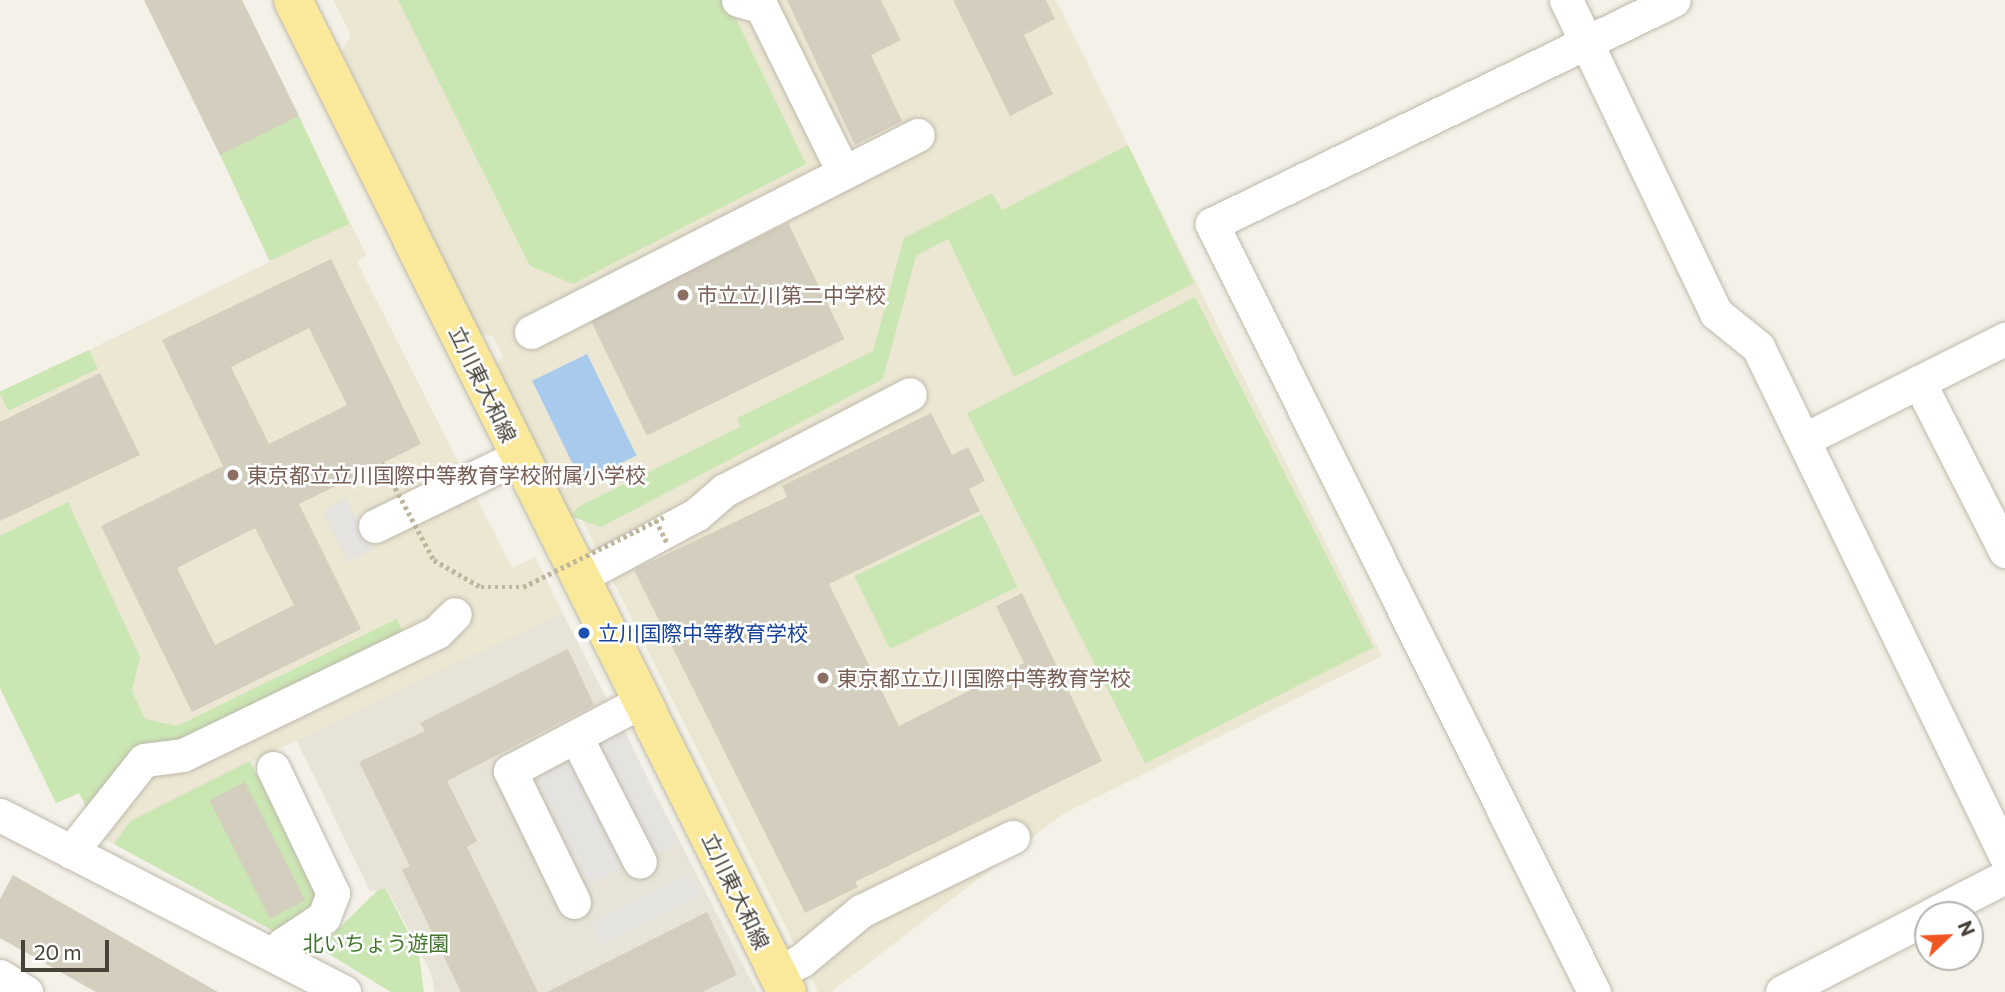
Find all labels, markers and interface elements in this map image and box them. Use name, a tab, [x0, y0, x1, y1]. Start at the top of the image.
place label: 市立立川第二中学校	[697, 282, 886, 308]
marker: 市立立川第二中学校	[675, 287, 691, 303]
street label: 立川東大和線	[444, 322, 522, 446]
place label: 東京都立立川国際中等教育学校附属小学校	[247, 462, 646, 488]
marker: 東京都立立川国際中等教育学校附属小学校	[225, 467, 241, 483]
place label: 立川国際中等教育学校	[598, 620, 808, 646]
marker: 立川国際中等教育学校	[576, 625, 592, 641]
place label: 東京都立立川国際中等教育学校	[837, 665, 1131, 691]
marker: 東京都立立川国際中等教育学校	[815, 670, 831, 686]
street label: 立川東大和線	[697, 829, 775, 953]
north arrow	[1914, 901, 1984, 971]
text: N	[1954, 917, 1980, 939]
scale bar	[24, 926, 112, 970]
park label: 北いちょう遊園	[303, 930, 449, 956]
text: 20 m	[34, 939, 82, 964]

